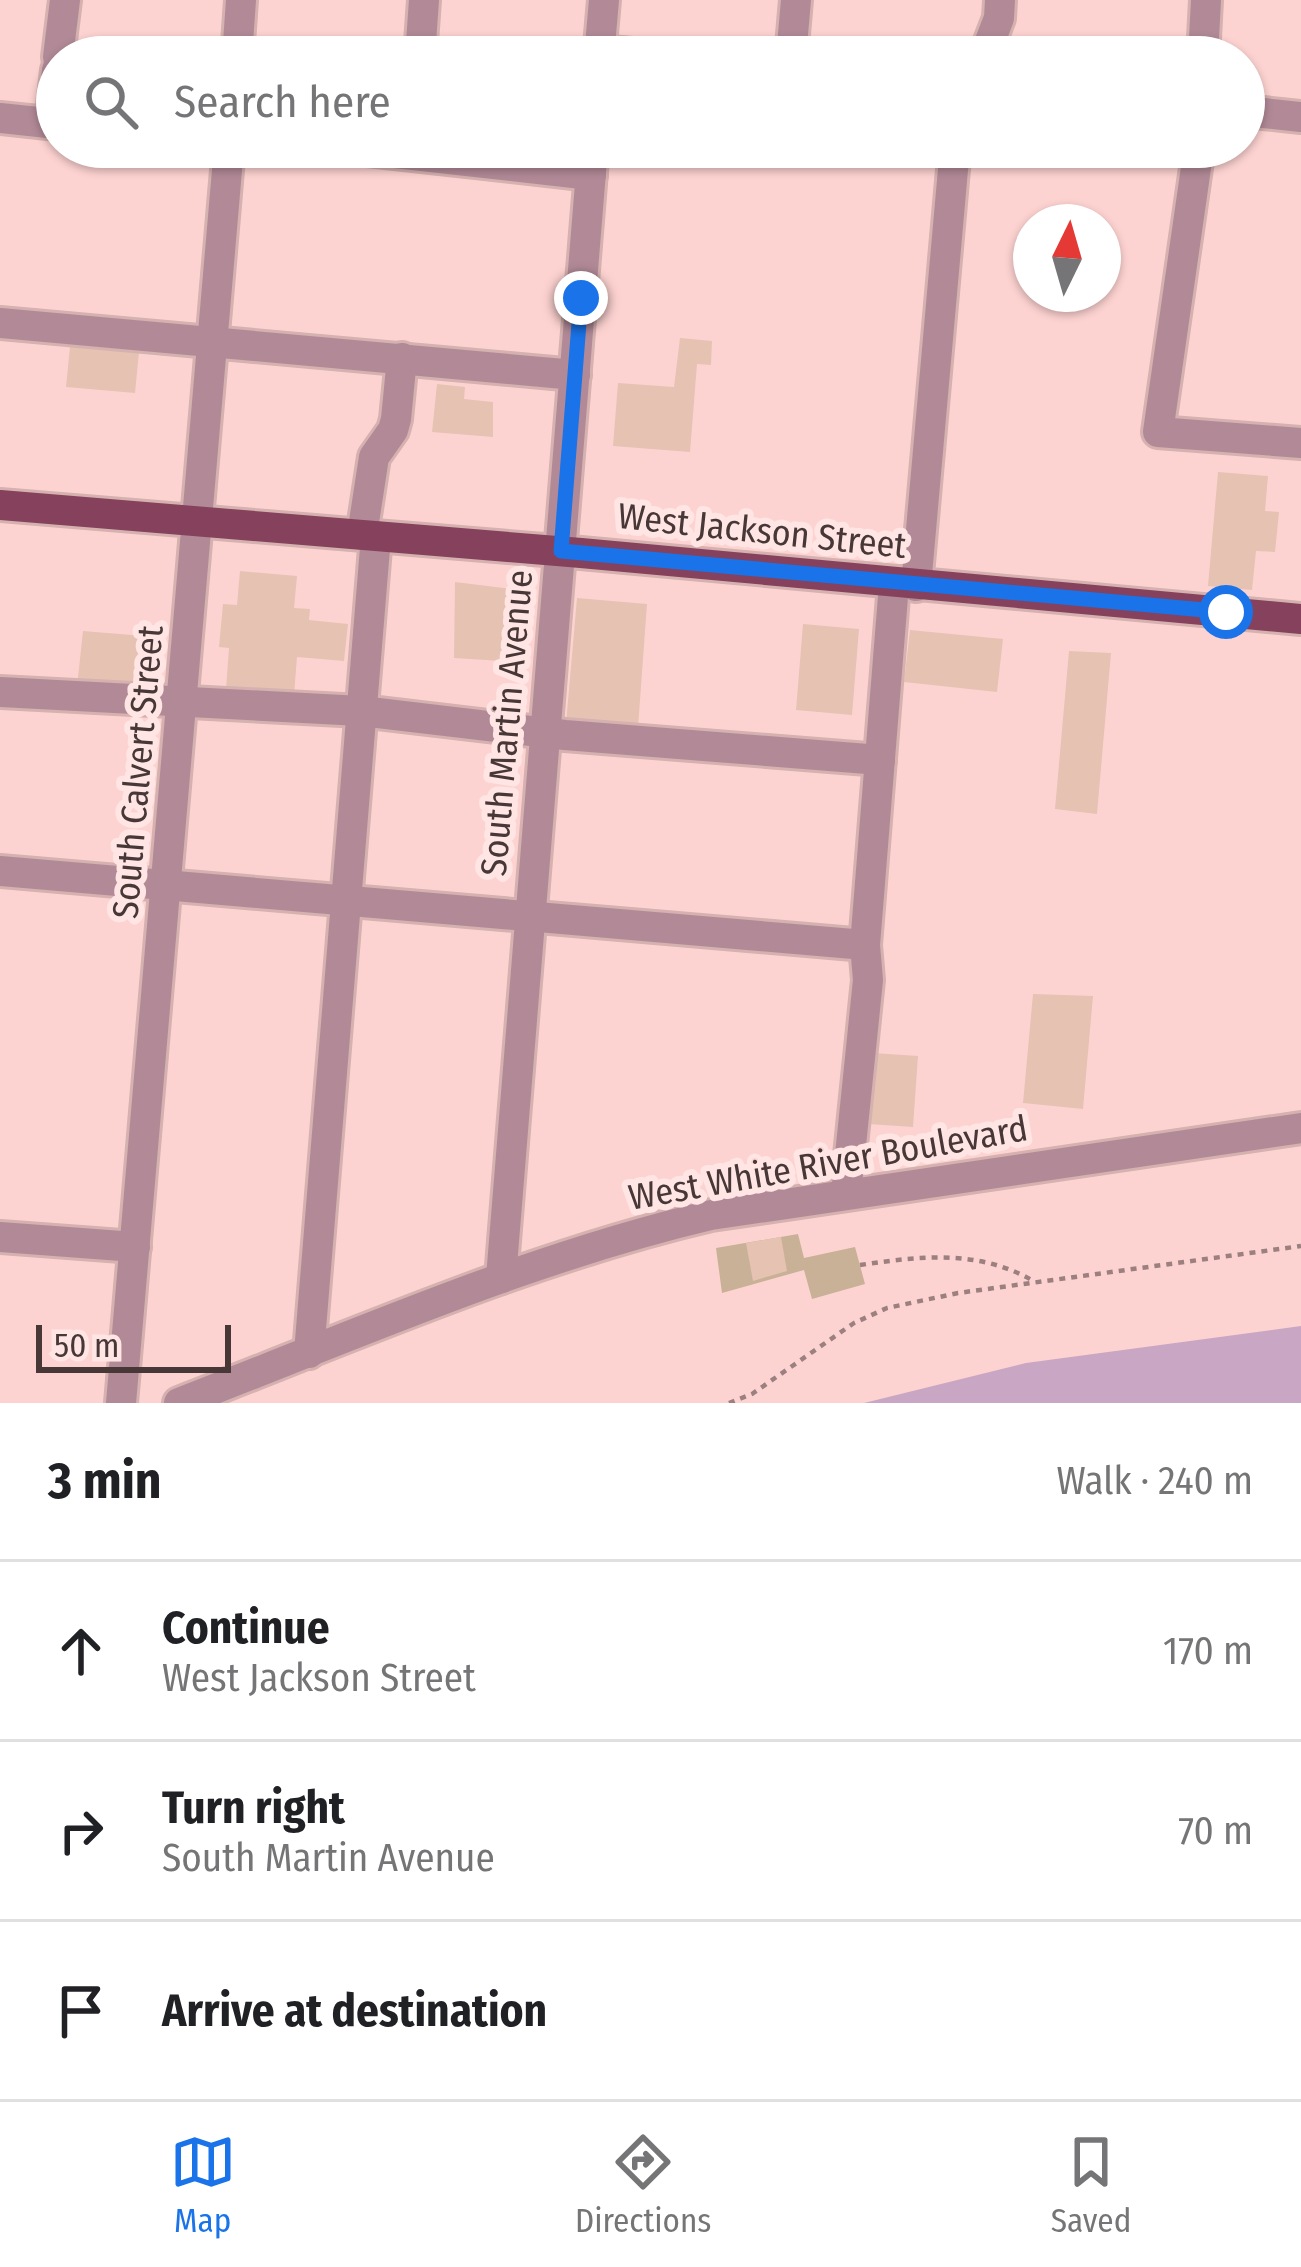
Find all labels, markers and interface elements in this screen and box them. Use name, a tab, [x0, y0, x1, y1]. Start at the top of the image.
search box	[36, 36, 1265, 168]
icon: search	[78, 69, 144, 135]
text: Search here	[174, 75, 391, 129]
north arrow	[1013, 204, 1121, 312]
route end	[554, 271, 608, 325]
street label: West Jackson Street	[616, 494, 909, 568]
street label: South Martin Avenue	[472, 568, 542, 878]
route start	[1199, 585, 1253, 639]
street label: South Calvert Street	[103, 623, 173, 920]
street label: West White River Boulevard	[625, 1106, 1031, 1220]
scale bar	[36, 1319, 231, 1372]
text: 50 m	[54, 1326, 119, 1366]
text: 3 min	[48, 1450, 162, 1512]
text: Walk · 240 m	[1056, 1458, 1253, 1504]
text: Continue	[162, 1601, 330, 1655]
icon: ahead	[48, 1618, 114, 1684]
text: 170 m	[1163, 1628, 1253, 1674]
text: West Jackson Street	[162, 1655, 476, 1701]
text: Turn right	[162, 1781, 345, 1835]
icon: right	[48, 1798, 114, 1864]
text: 70 m	[1178, 1808, 1253, 1854]
text: South Martin Avenue	[162, 1835, 495, 1881]
icon: arrive	[48, 1978, 114, 2044]
text: Arrive at destination	[162, 1984, 547, 2038]
tab: Map	[170, 2129, 236, 2241]
tab: Directions	[575, 2129, 711, 2241]
tab: Saved	[1051, 2129, 1131, 2241]

